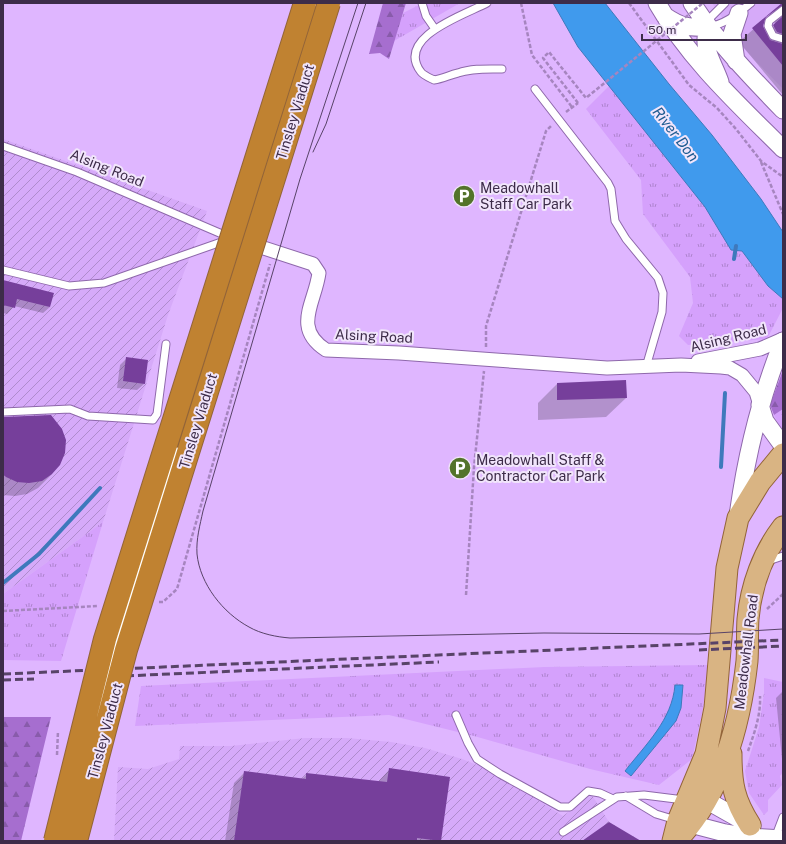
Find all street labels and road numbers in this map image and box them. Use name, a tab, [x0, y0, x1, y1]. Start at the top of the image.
street label: Tinsley Viaduct	[273, 62, 317, 162]
street label: Alsing Road	[68, 146, 146, 190]
street label: Alsing Road	[688, 321, 768, 355]
street label: Alsing Road	[335, 326, 413, 346]
street label: Tinsley Viaduct	[176, 371, 220, 471]
street label: Meadowhall Road	[731, 594, 761, 710]
street label: Tinsley Viaduct	[84, 681, 126, 781]

